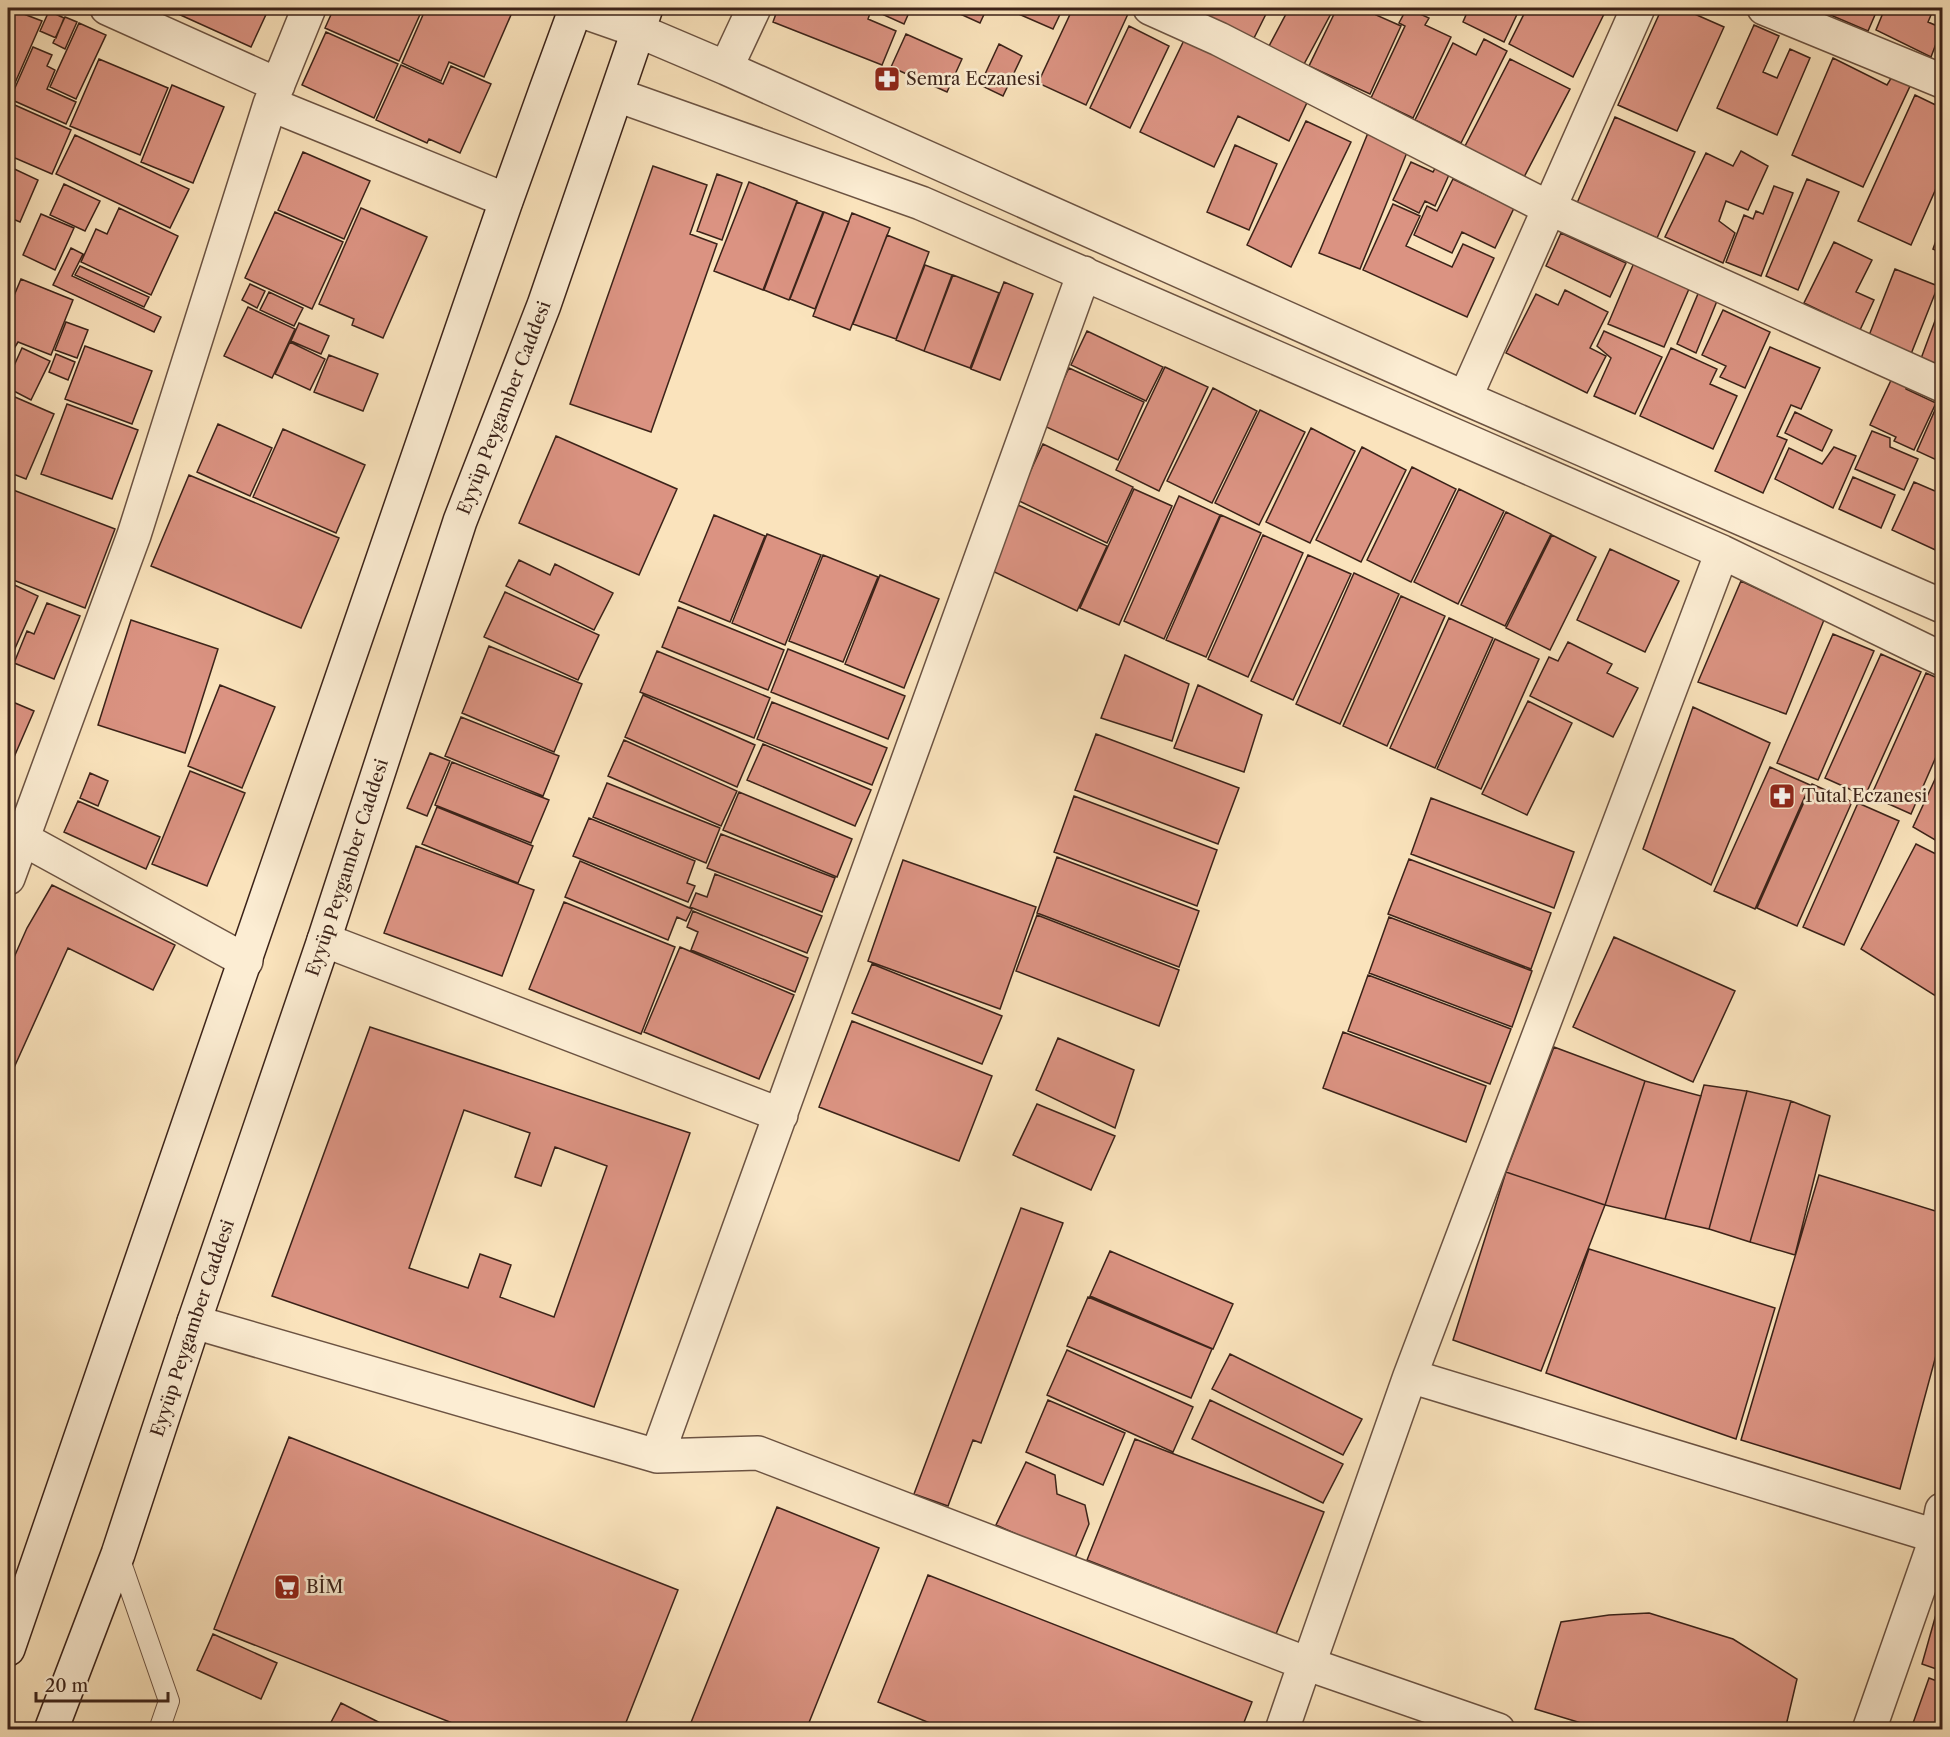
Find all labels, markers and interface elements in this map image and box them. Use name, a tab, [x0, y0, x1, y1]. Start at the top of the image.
pharmacy icon: Semra Eczanesi	[872, 64, 902, 94]
place label: Semra Eczanesi	[906, 68, 1041, 90]
street label: Eyyüp Peygamber Caddesi	[453, 298, 556, 518]
street label: Eyyüp Peygamber Caddesi	[301, 756, 393, 979]
pharmacy icon: Tutal Eczanesi	[1767, 781, 1797, 811]
place label: Tutal Eczanesi	[1802, 785, 1928, 807]
street label: Eyyüp Peygamber Caddesi	[146, 1216, 239, 1440]
supermarket icon: BİM	[272, 1572, 302, 1602]
place label: BİM	[306, 1575, 343, 1598]
scale bar	[36, 1665, 168, 1703]
text: 20 m	[45, 1675, 89, 1697]

